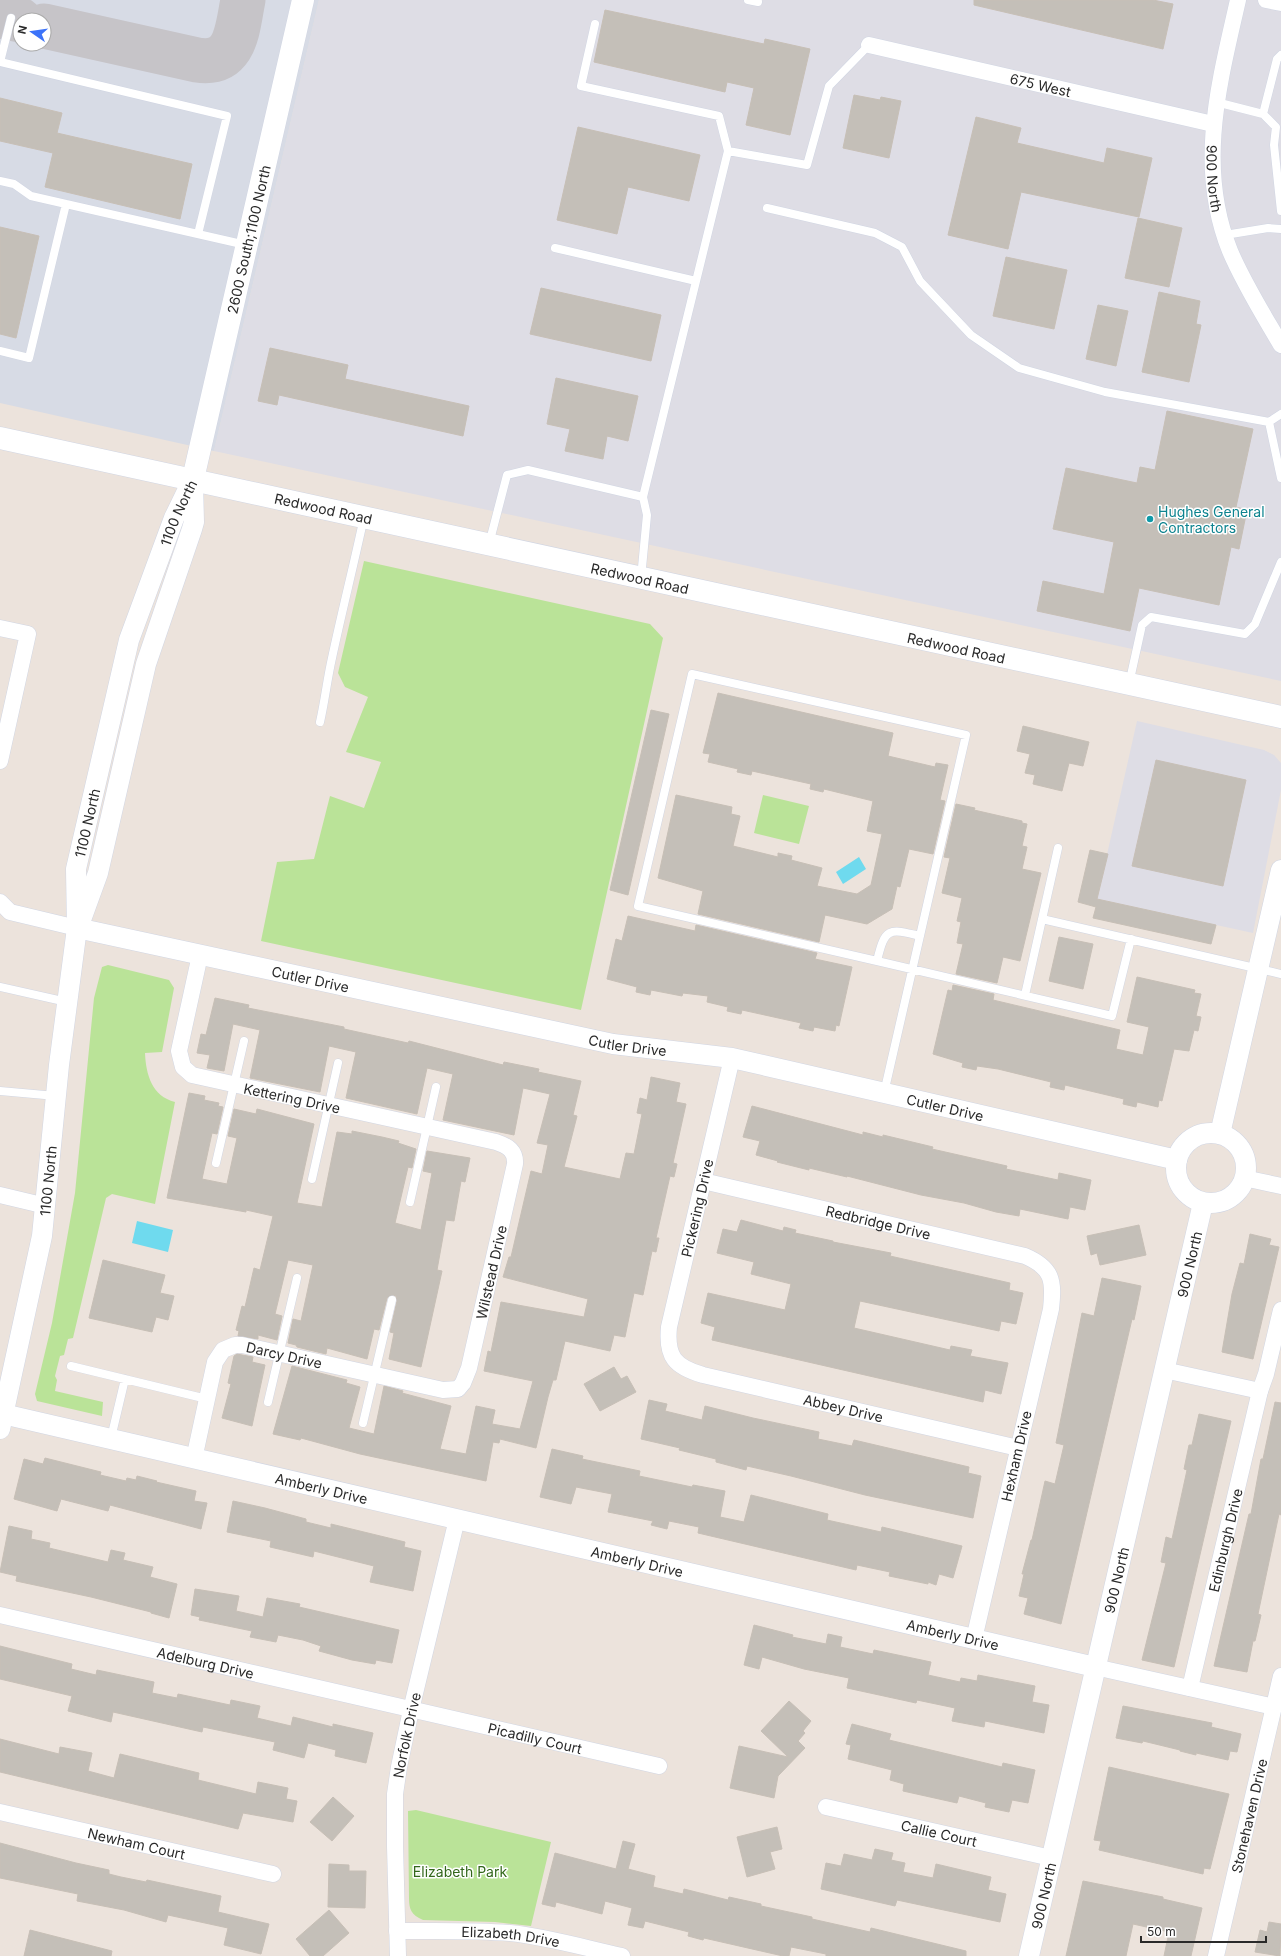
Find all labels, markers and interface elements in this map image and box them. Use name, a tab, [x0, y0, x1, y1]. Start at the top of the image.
north arrow	[12, 12, 52, 52]
text: N	[14, 24, 30, 35]
street label: 675 West	[1008, 69, 1073, 100]
street label: 900 North	[1204, 145, 1226, 214]
street label: 2600 South;1100 North	[223, 163, 273, 315]
street label: 1100 North	[156, 477, 200, 548]
street label: Redwood Road	[273, 489, 374, 527]
place label: Hughes General Contractors	[1158, 503, 1265, 536]
marker: Hughes General Contractors	[1145, 514, 1155, 524]
street label: Redwood Road	[589, 559, 691, 597]
street label: Redwood Road	[906, 628, 1007, 666]
street label: 1100 North	[70, 787, 103, 859]
street label: Cutler Drive	[270, 962, 351, 995]
street label: Cutler Drive	[587, 1030, 668, 1059]
street label: Kettering Drive	[242, 1079, 342, 1117]
street label: Cutler Drive	[905, 1090, 985, 1124]
street label: 1100 North	[36, 1145, 59, 1217]
street label: Pickering Drive	[677, 1157, 717, 1259]
street label: Redbridge Drive	[824, 1201, 932, 1242]
street label: Wilstead Drive	[472, 1223, 509, 1321]
street label: 900 North	[1173, 1229, 1205, 1299]
street label: Darcy Drive	[245, 1338, 324, 1371]
street label: Abbey Drive	[802, 1390, 885, 1425]
street label: Hexham Drive	[997, 1409, 1035, 1503]
street label: Amberly Drive	[274, 1469, 369, 1507]
street label: Edinburgh Drive	[1204, 1486, 1245, 1594]
street label: Amberly Drive	[589, 1542, 685, 1580]
street label: 900 North	[1100, 1545, 1132, 1615]
street label: Amberly Drive	[905, 1615, 1001, 1653]
street label: Adelburg Drive	[156, 1643, 256, 1681]
street label: Norfolk Drive	[389, 1690, 424, 1779]
street label: Picadilly Court	[486, 1719, 584, 1757]
street label: Stonehaven Drive	[1227, 1757, 1270, 1875]
street label: Callie Court	[900, 1816, 979, 1850]
street label: Newham Court	[86, 1824, 187, 1862]
street label: 900 North	[1027, 1861, 1059, 1930]
park label: Elizabeth Park	[413, 1863, 507, 1880]
scale bar	[1141, 1918, 1266, 1944]
street label: Elizabeth Drive	[461, 1922, 562, 1950]
text: 50 m	[1147, 1924, 1176, 1939]

